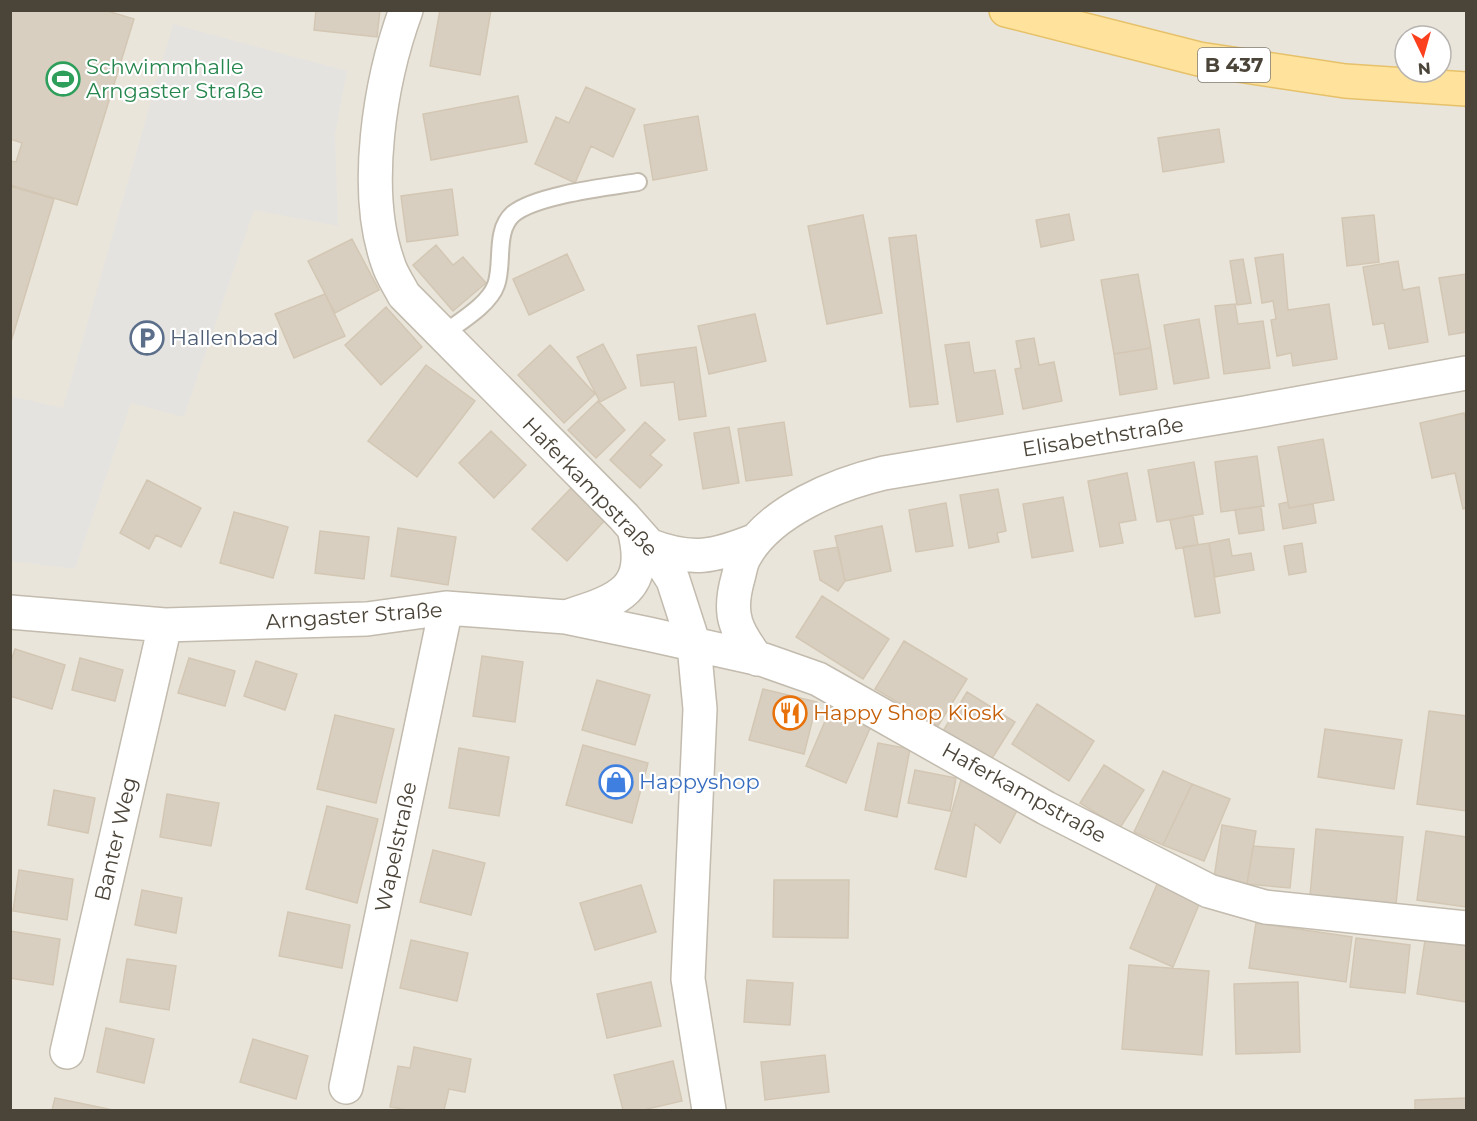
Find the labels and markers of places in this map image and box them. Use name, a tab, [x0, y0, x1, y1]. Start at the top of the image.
place label: Schwimmhalle Arngaster Straße	[86, 54, 263, 103]
sports icon: Schwimmhalle Arngaster Straße	[45, 61, 81, 97]
parking icon: Hallenbad	[129, 320, 165, 356]
place label: Hallenbad	[170, 325, 278, 350]
restaurant icon: Happy Shop Kiosk	[772, 695, 808, 731]
place label: Happy Shop Kiosk	[813, 700, 1005, 725]
shop icon: Happyshop	[598, 764, 634, 800]
place label: Happyshop	[639, 769, 760, 794]

